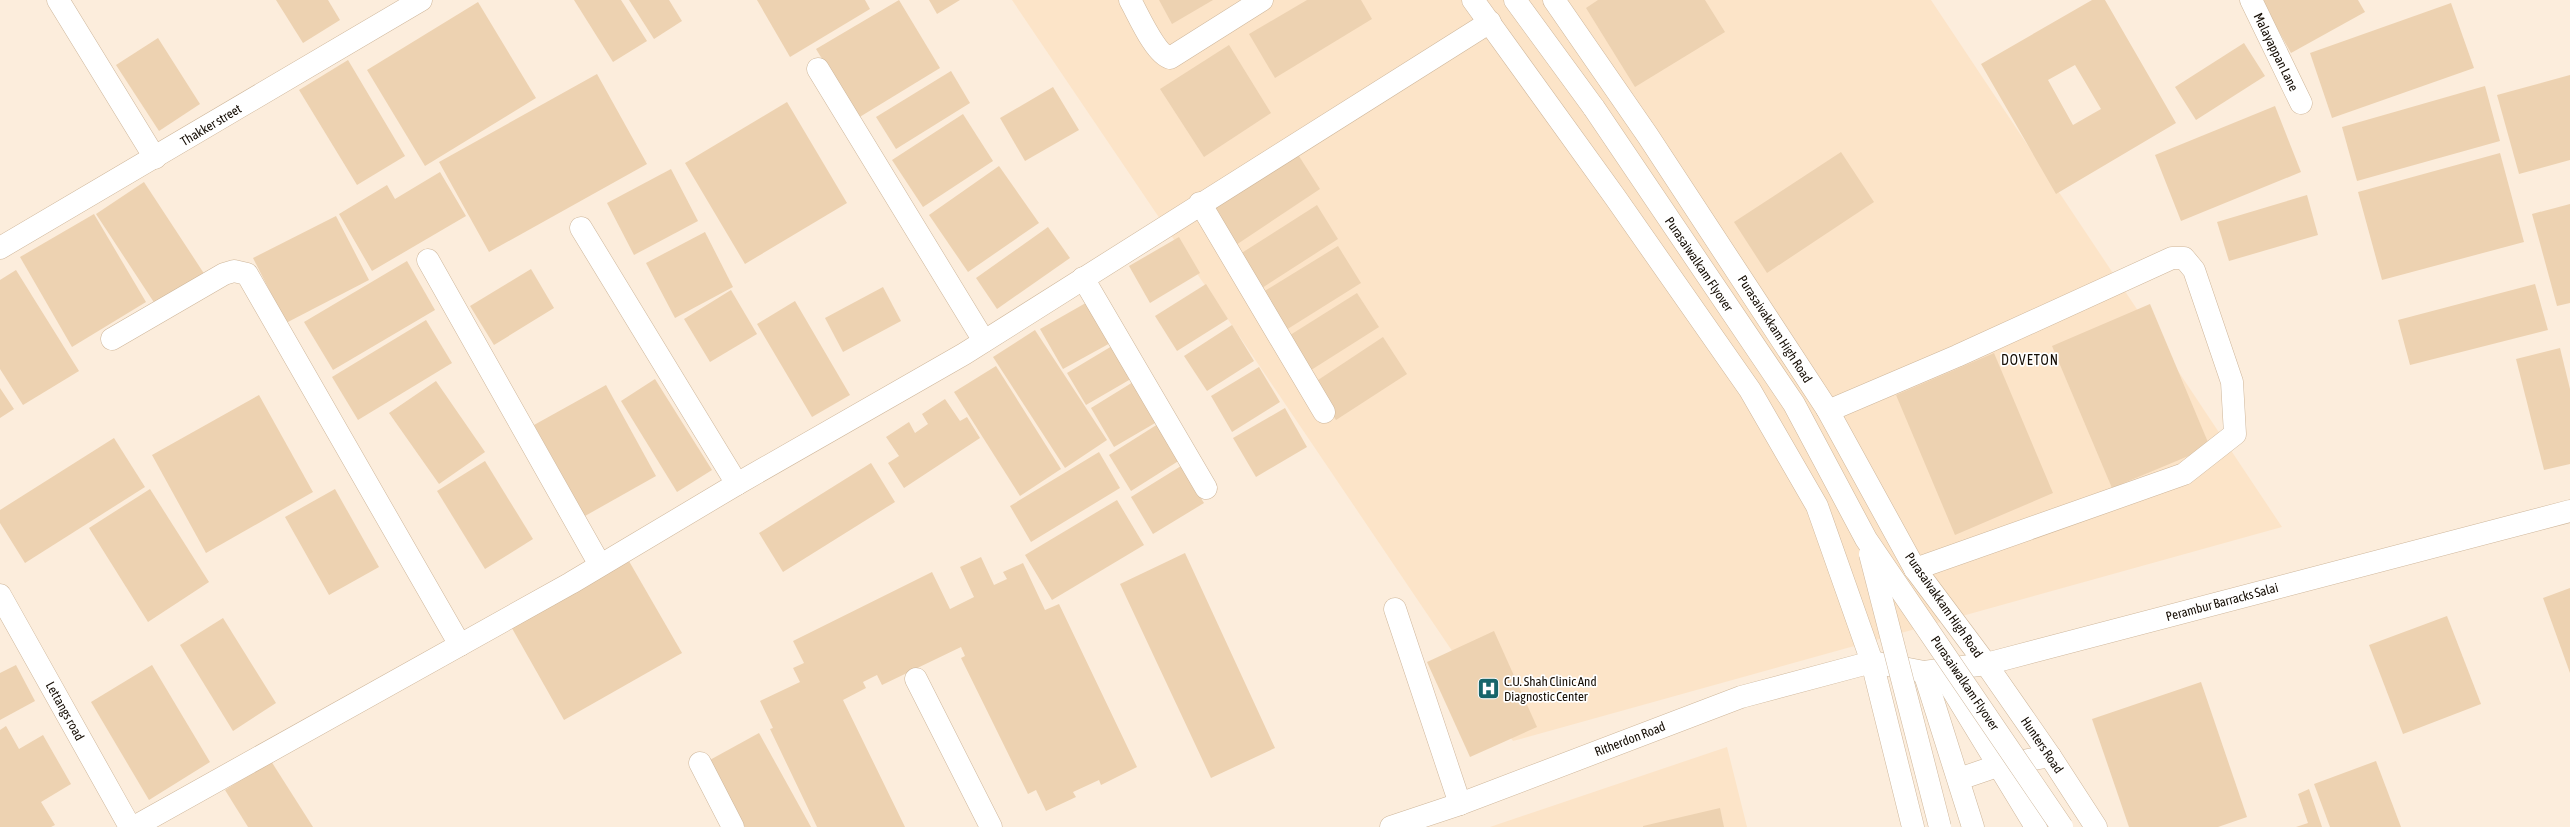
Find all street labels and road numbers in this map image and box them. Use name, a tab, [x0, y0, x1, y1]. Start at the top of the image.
street label: Malayappan Lane	[2251, 10, 2301, 94]
street label: Thakker street	[178, 101, 244, 149]
street label: Purasaiwalkam Flyover	[1662, 214, 1736, 314]
street label: Purasaivakkam High Road	[1735, 273, 1815, 385]
street label: Purasaivakkam High Road	[1902, 550, 1986, 660]
street label: Perambur Barracks Salai	[2164, 580, 2280, 624]
street label: Purasaiwalkam Flyover	[1928, 633, 2002, 733]
street label: Lettangs road	[43, 679, 87, 743]
street label: Hunters Road	[2018, 714, 2066, 776]
street label: Ritherdon Road	[1593, 719, 1667, 759]

